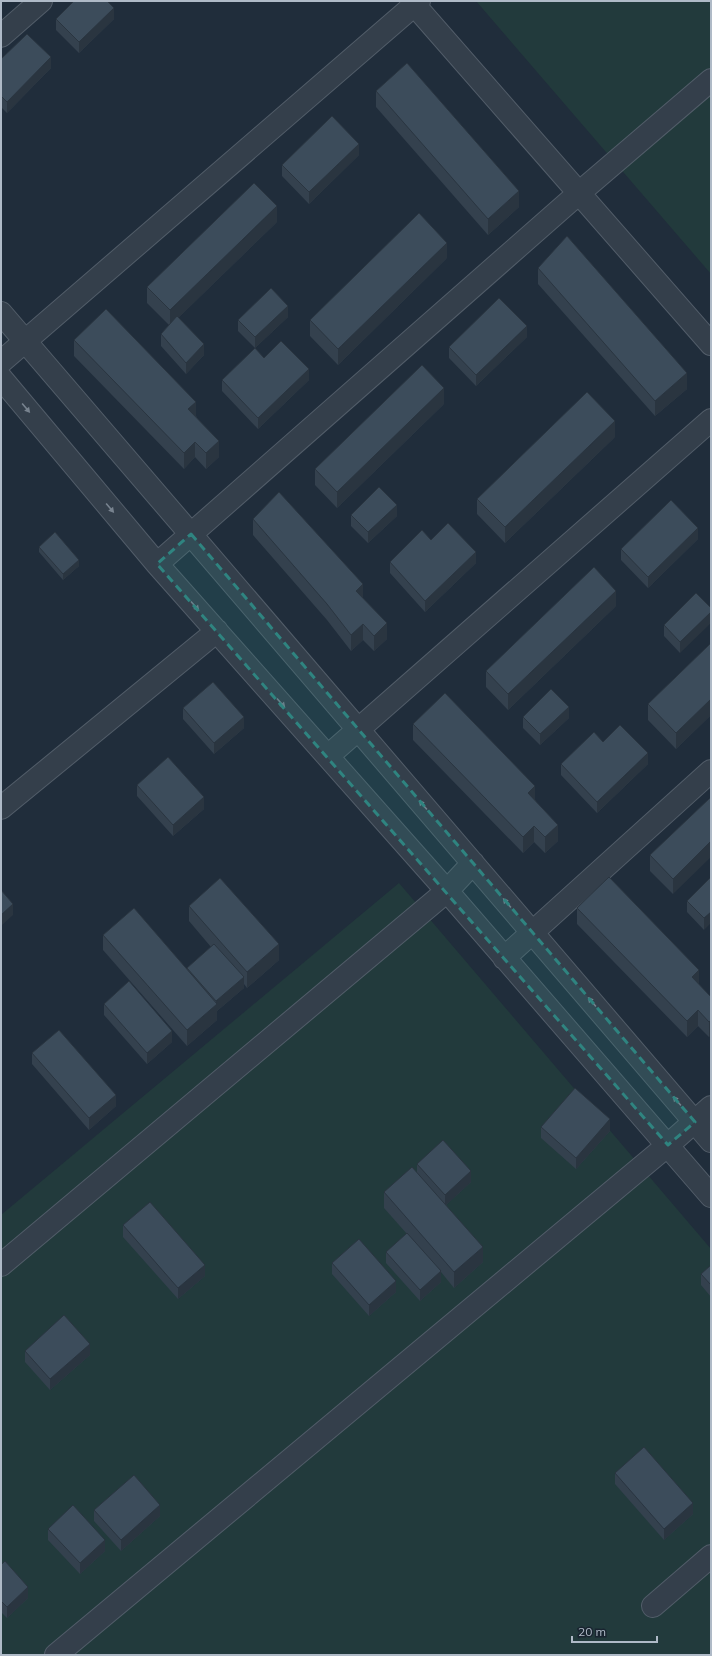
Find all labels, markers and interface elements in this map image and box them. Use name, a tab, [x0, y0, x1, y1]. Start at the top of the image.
one-way arrow	[22, 403, 31, 414]
one-way arrow	[105, 502, 114, 513]
one-way arrow	[190, 601, 199, 611]
one-way arrow	[276, 699, 285, 708]
one-way arrow	[418, 799, 427, 810]
one-way arrow	[503, 898, 512, 909]
one-way arrow	[587, 997, 597, 1007]
one-way arrow	[672, 1095, 681, 1106]
scale bar	[572, 1618, 657, 1644]
text: 20 m	[578, 1624, 606, 1639]

